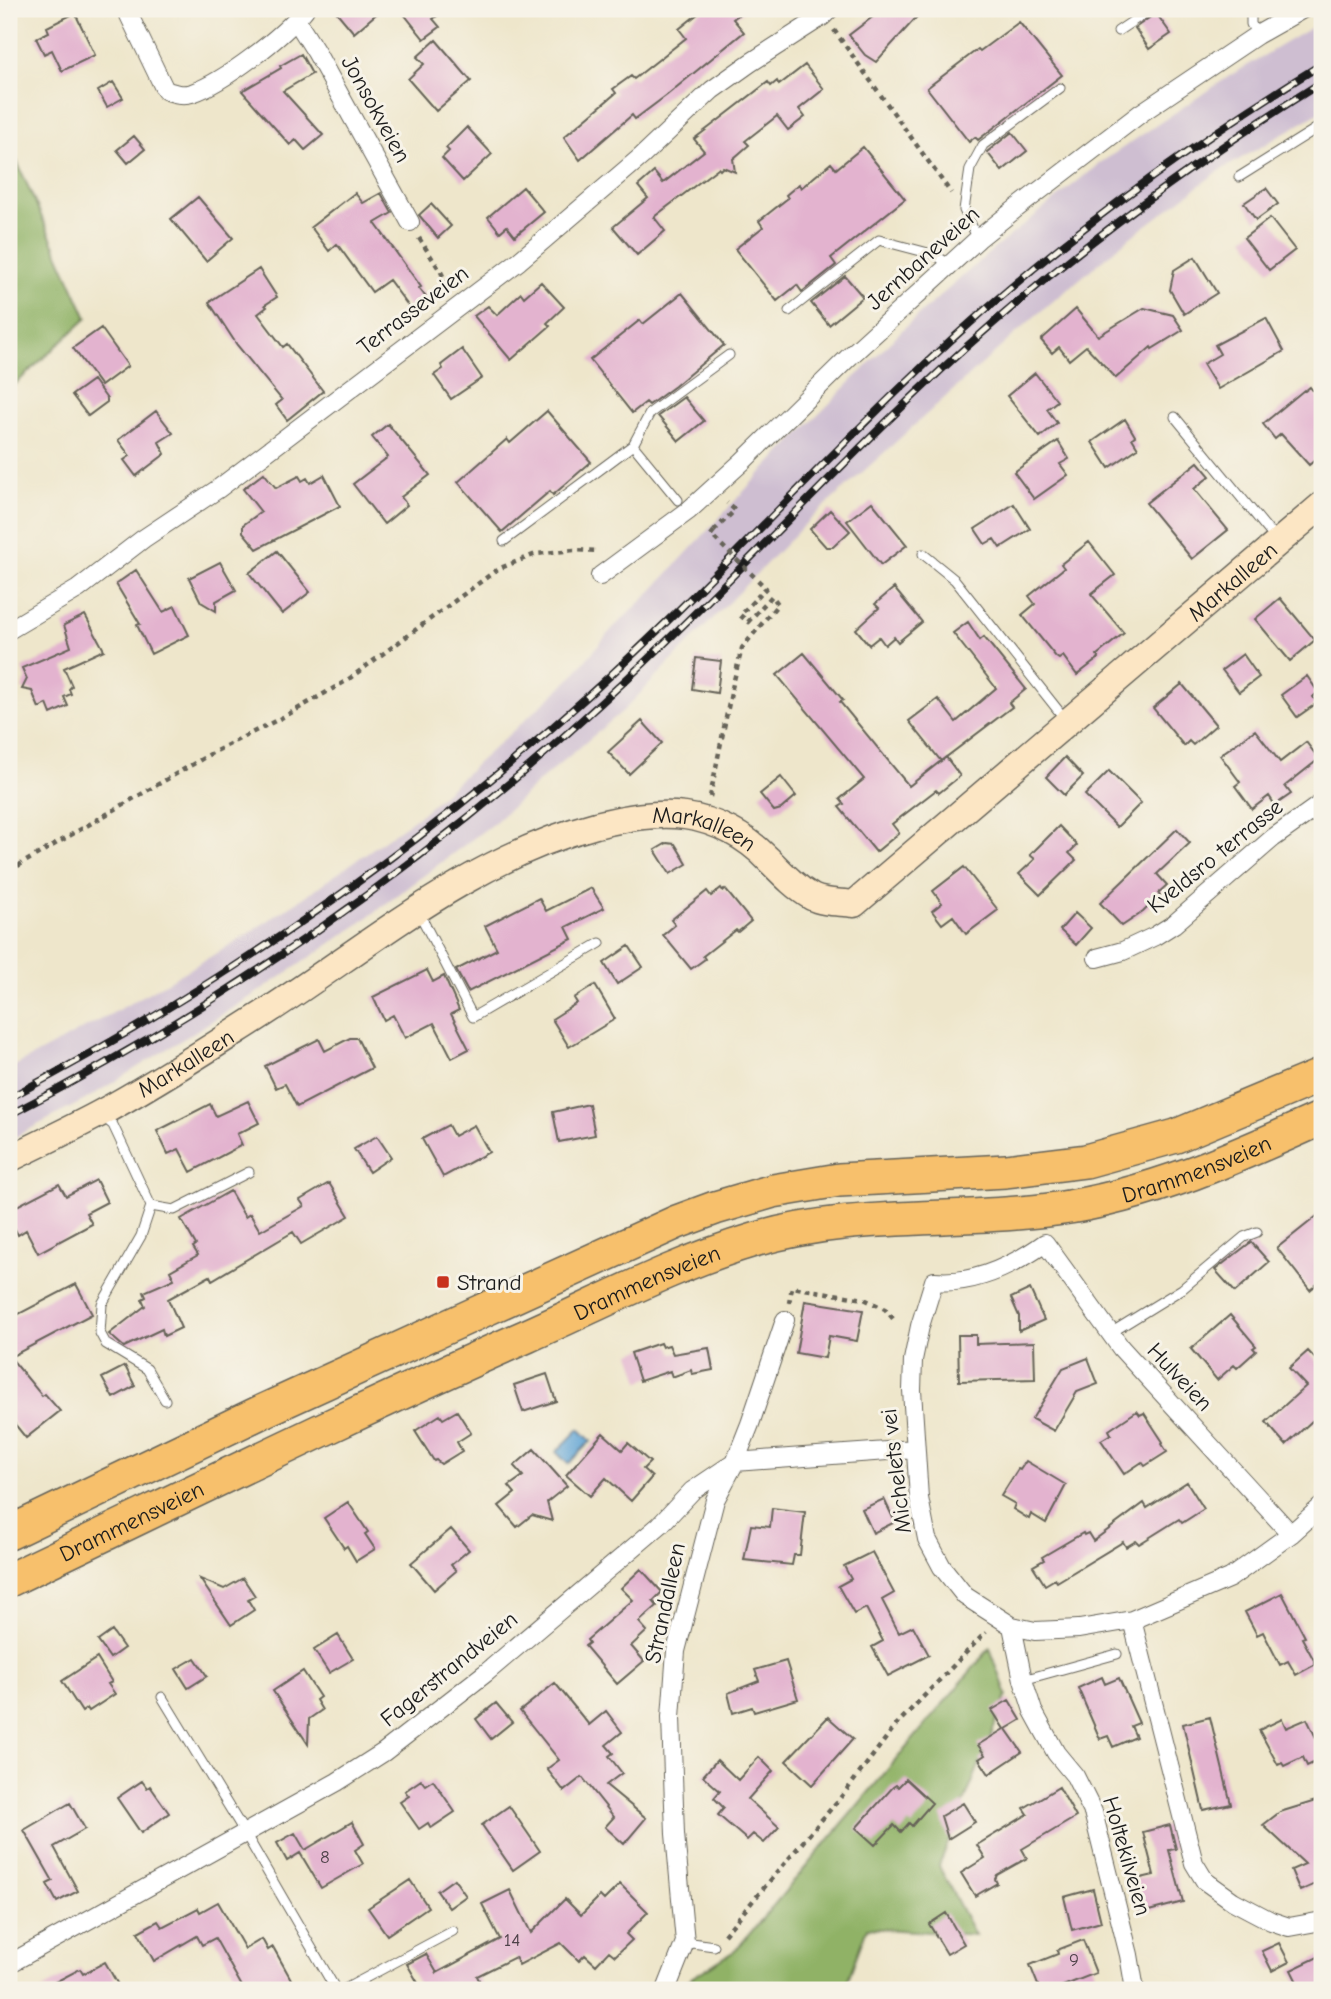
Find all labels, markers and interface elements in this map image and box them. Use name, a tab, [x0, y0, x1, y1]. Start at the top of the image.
street label: Jonsokveien	[336, 51, 416, 167]
street label: Jernbaneveien	[861, 200, 985, 316]
street label: Terrasseveien	[352, 259, 474, 361]
street label: Markalleen	[1182, 536, 1282, 627]
street label: Kveldsro terrasse	[1142, 793, 1288, 919]
street label: Markalleen	[652, 801, 762, 857]
street label: Markalleen	[132, 1023, 239, 1103]
street label: Drammensveien	[1119, 1129, 1275, 1209]
street label: Drammensveien	[569, 1239, 724, 1326]
place label: Strand	[457, 1269, 522, 1296]
marker: Strand	[435, 1274, 451, 1290]
street label: Hulveien	[1142, 1337, 1218, 1417]
street label: Michelets vei	[875, 1407, 917, 1535]
street label: Drammensveien	[55, 1475, 208, 1567]
street label: Strandalleen	[639, 1540, 691, 1666]
street label: Fagerstrandveien	[375, 1606, 523, 1732]
street label: Holtekilveien	[1097, 1793, 1157, 1919]
house number: 8	[320, 1846, 330, 1868]
house number: 14	[504, 1929, 520, 1951]
house number: 9	[1069, 1949, 1079, 1971]

